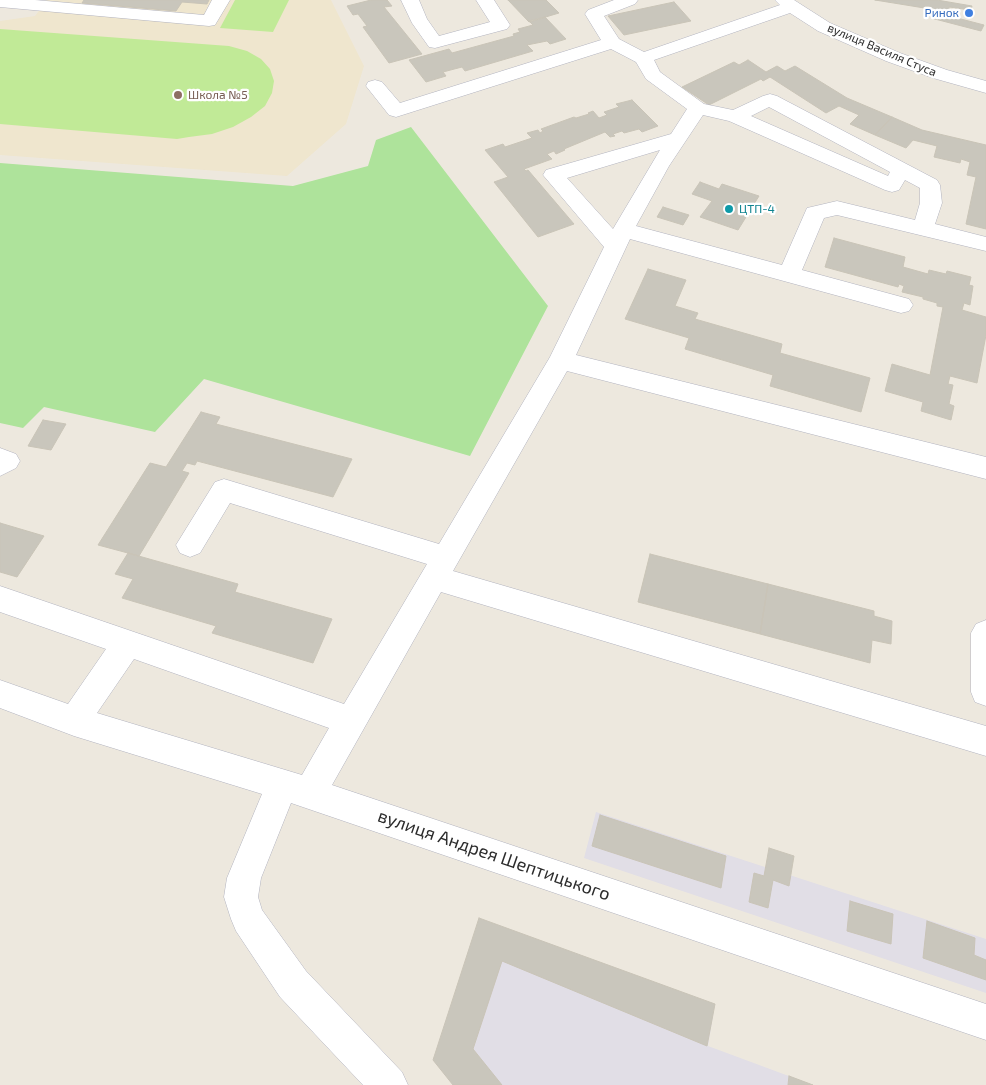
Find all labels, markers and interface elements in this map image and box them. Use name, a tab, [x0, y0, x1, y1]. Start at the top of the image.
place label: Ринок	[925, 6, 959, 20]
marker: Ринок	[963, 7, 975, 19]
street label: вулиця Василя Стуса	[825, 20, 939, 80]
place label: Школа №5	[188, 88, 248, 102]
marker: Школа №5	[172, 89, 184, 101]
place label: ЦТП-4	[739, 202, 775, 216]
marker: ЦТП-4	[723, 203, 735, 215]
street label: вулиця Андрея Шептицького	[375, 805, 613, 905]

